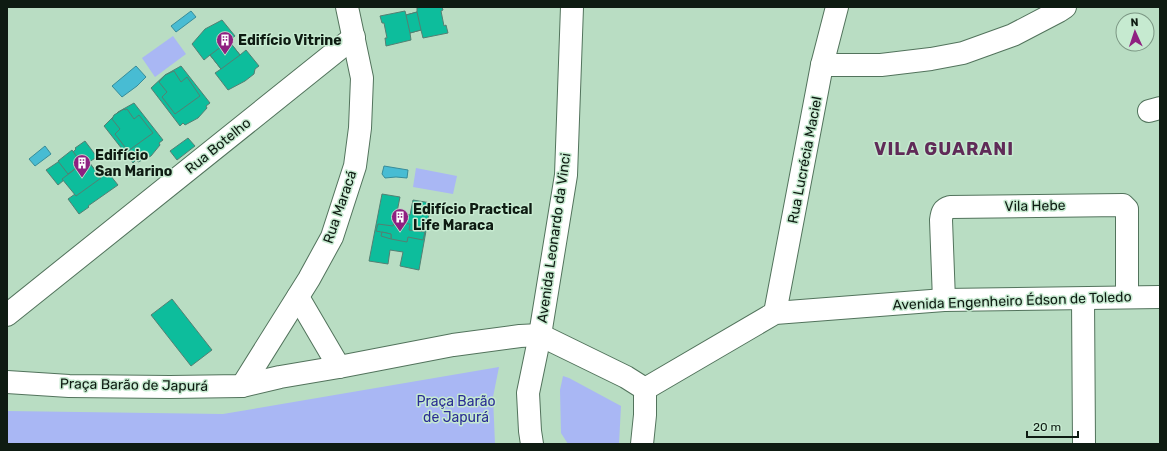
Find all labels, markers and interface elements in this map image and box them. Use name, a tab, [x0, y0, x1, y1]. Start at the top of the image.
north arrow	[1115, 12, 1155, 52]
text: N	[1130, 16, 1139, 29]
building icon: Edifício Vitrine	[215, 30, 235, 55]
place label: Edifício Vitrine	[238, 32, 342, 49]
street label: Rua Lucrécia Maciel	[784, 95, 826, 225]
street label: Rua Botelho	[182, 114, 254, 178]
district label: VILA GUARANI	[874, 138, 1014, 160]
place label: Edifício San Marino	[95, 147, 172, 180]
street label: Avenida Leonardo da Vinci	[534, 152, 574, 324]
building icon: Edifício San Marino	[72, 153, 92, 178]
street label: Rua Maracá	[320, 168, 360, 246]
street label: Vila Hebe	[1004, 197, 1066, 215]
place label: Edifício Practical Life Maraca	[413, 201, 532, 234]
building icon: Edifício Practical Life Maraca	[390, 207, 410, 232]
street label: Avenida Engenheiro Édson de Toledo	[892, 287, 1132, 314]
street label: Praça Barão de Japurá	[60, 375, 208, 395]
park label: Praça Barão de Japurá	[417, 393, 495, 426]
scale bar	[1027, 413, 1078, 439]
text: 20 m	[1033, 420, 1061, 434]

